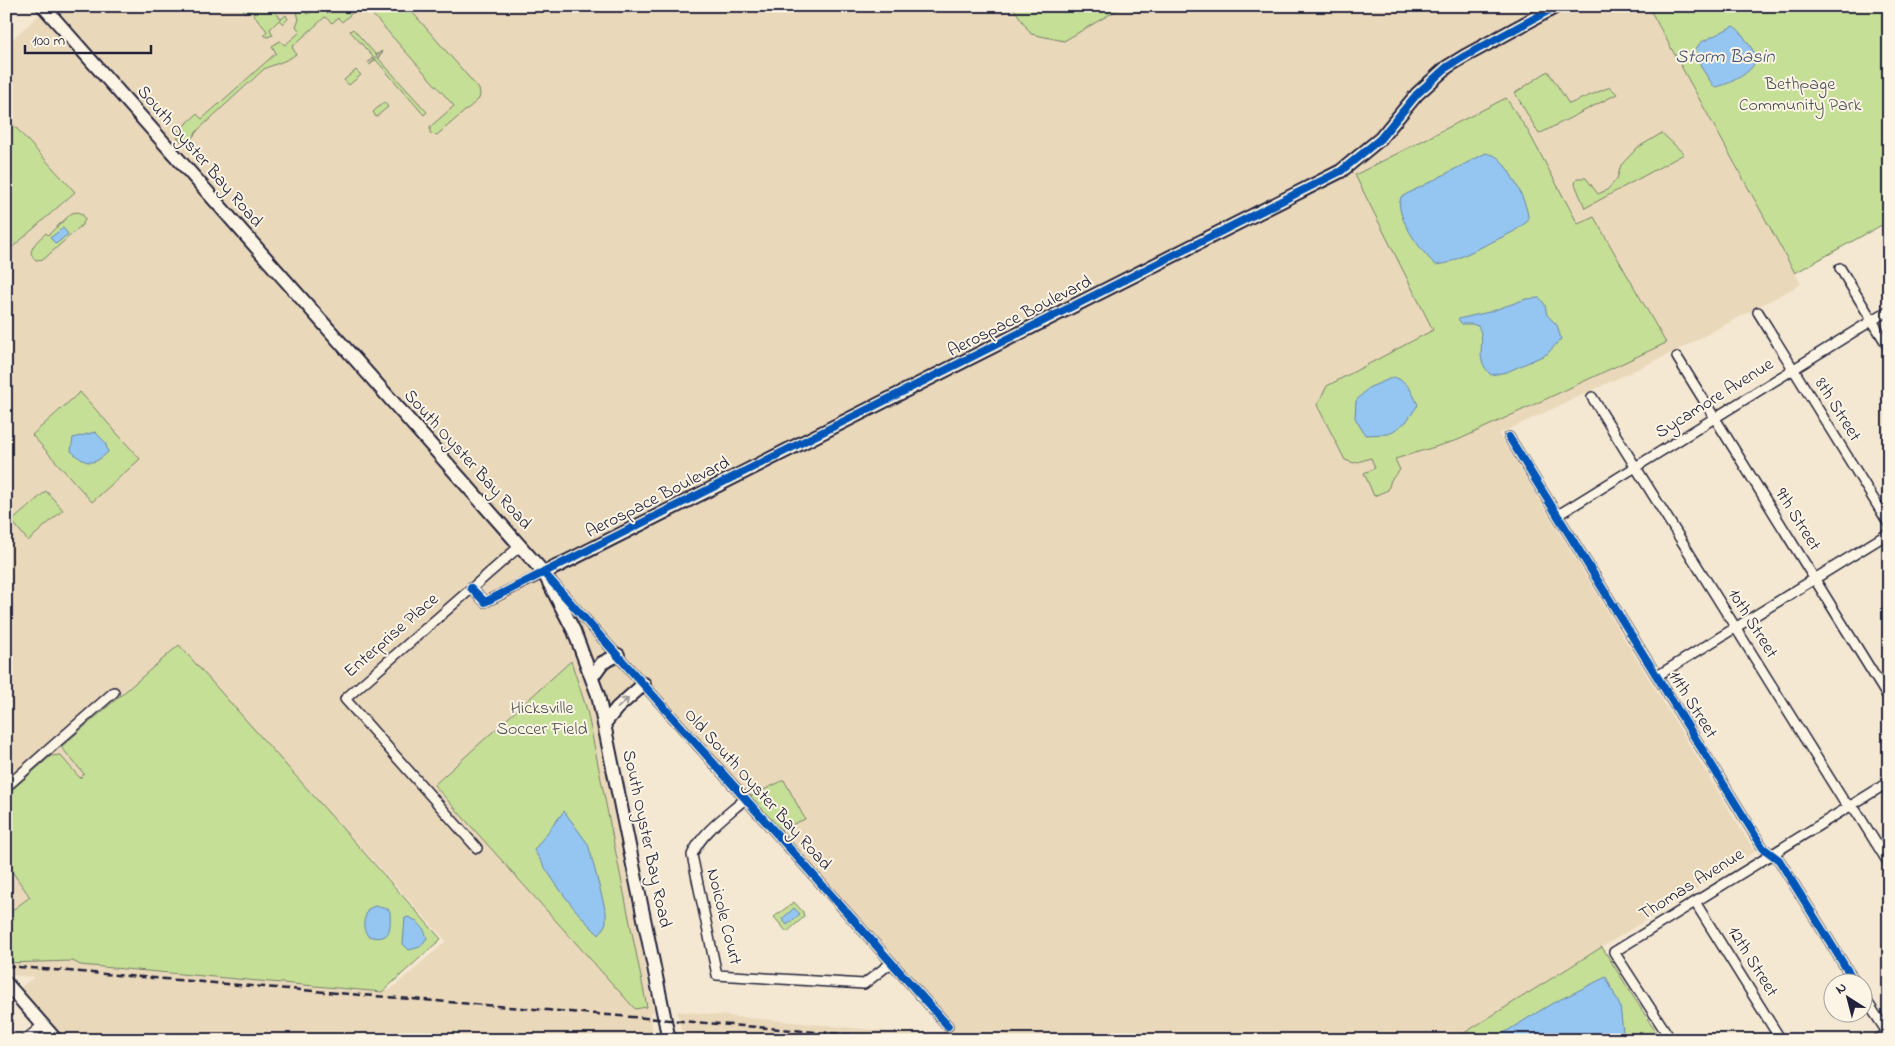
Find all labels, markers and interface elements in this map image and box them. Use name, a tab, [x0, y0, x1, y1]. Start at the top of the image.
scale bar	[25, 22, 151, 54]
text: 100 m	[32, 30, 65, 52]
water label: Storm Basin	[1675, 44, 1775, 71]
park label: Bethpage Community Park	[1739, 72, 1861, 119]
street label: South Oyster Bay Road	[130, 80, 268, 234]
street label: Aerospace Boulevard	[943, 269, 1097, 365]
street label: Sycamore Avenue	[1651, 352, 1780, 446]
street label: 8th Street	[1807, 373, 1867, 447]
street label: South Oyster Bay Road	[397, 384, 537, 536]
street label: Aerospace Boulevard	[581, 450, 735, 546]
street label: 9th Street	[1767, 483, 1827, 557]
street label: 10th Street	[1720, 584, 1784, 664]
street label: Enterprise Place	[339, 587, 446, 685]
street label: 11th Street	[1661, 666, 1723, 744]
park label: Hicksville Soccer Field	[496, 696, 588, 743]
one-way arrow	[617, 697, 629, 709]
street label: Old South Oyster Bay Road	[677, 703, 837, 877]
street label: South Oyster Bay Road	[614, 748, 678, 930]
street label: Thomas Avenue	[1634, 842, 1750, 928]
street label: Noicole Court	[698, 866, 748, 968]
street label: 12th Street	[1720, 922, 1784, 1002]
north arrow	[1822, 974, 1872, 1024]
text: N	[1831, 977, 1851, 1000]

